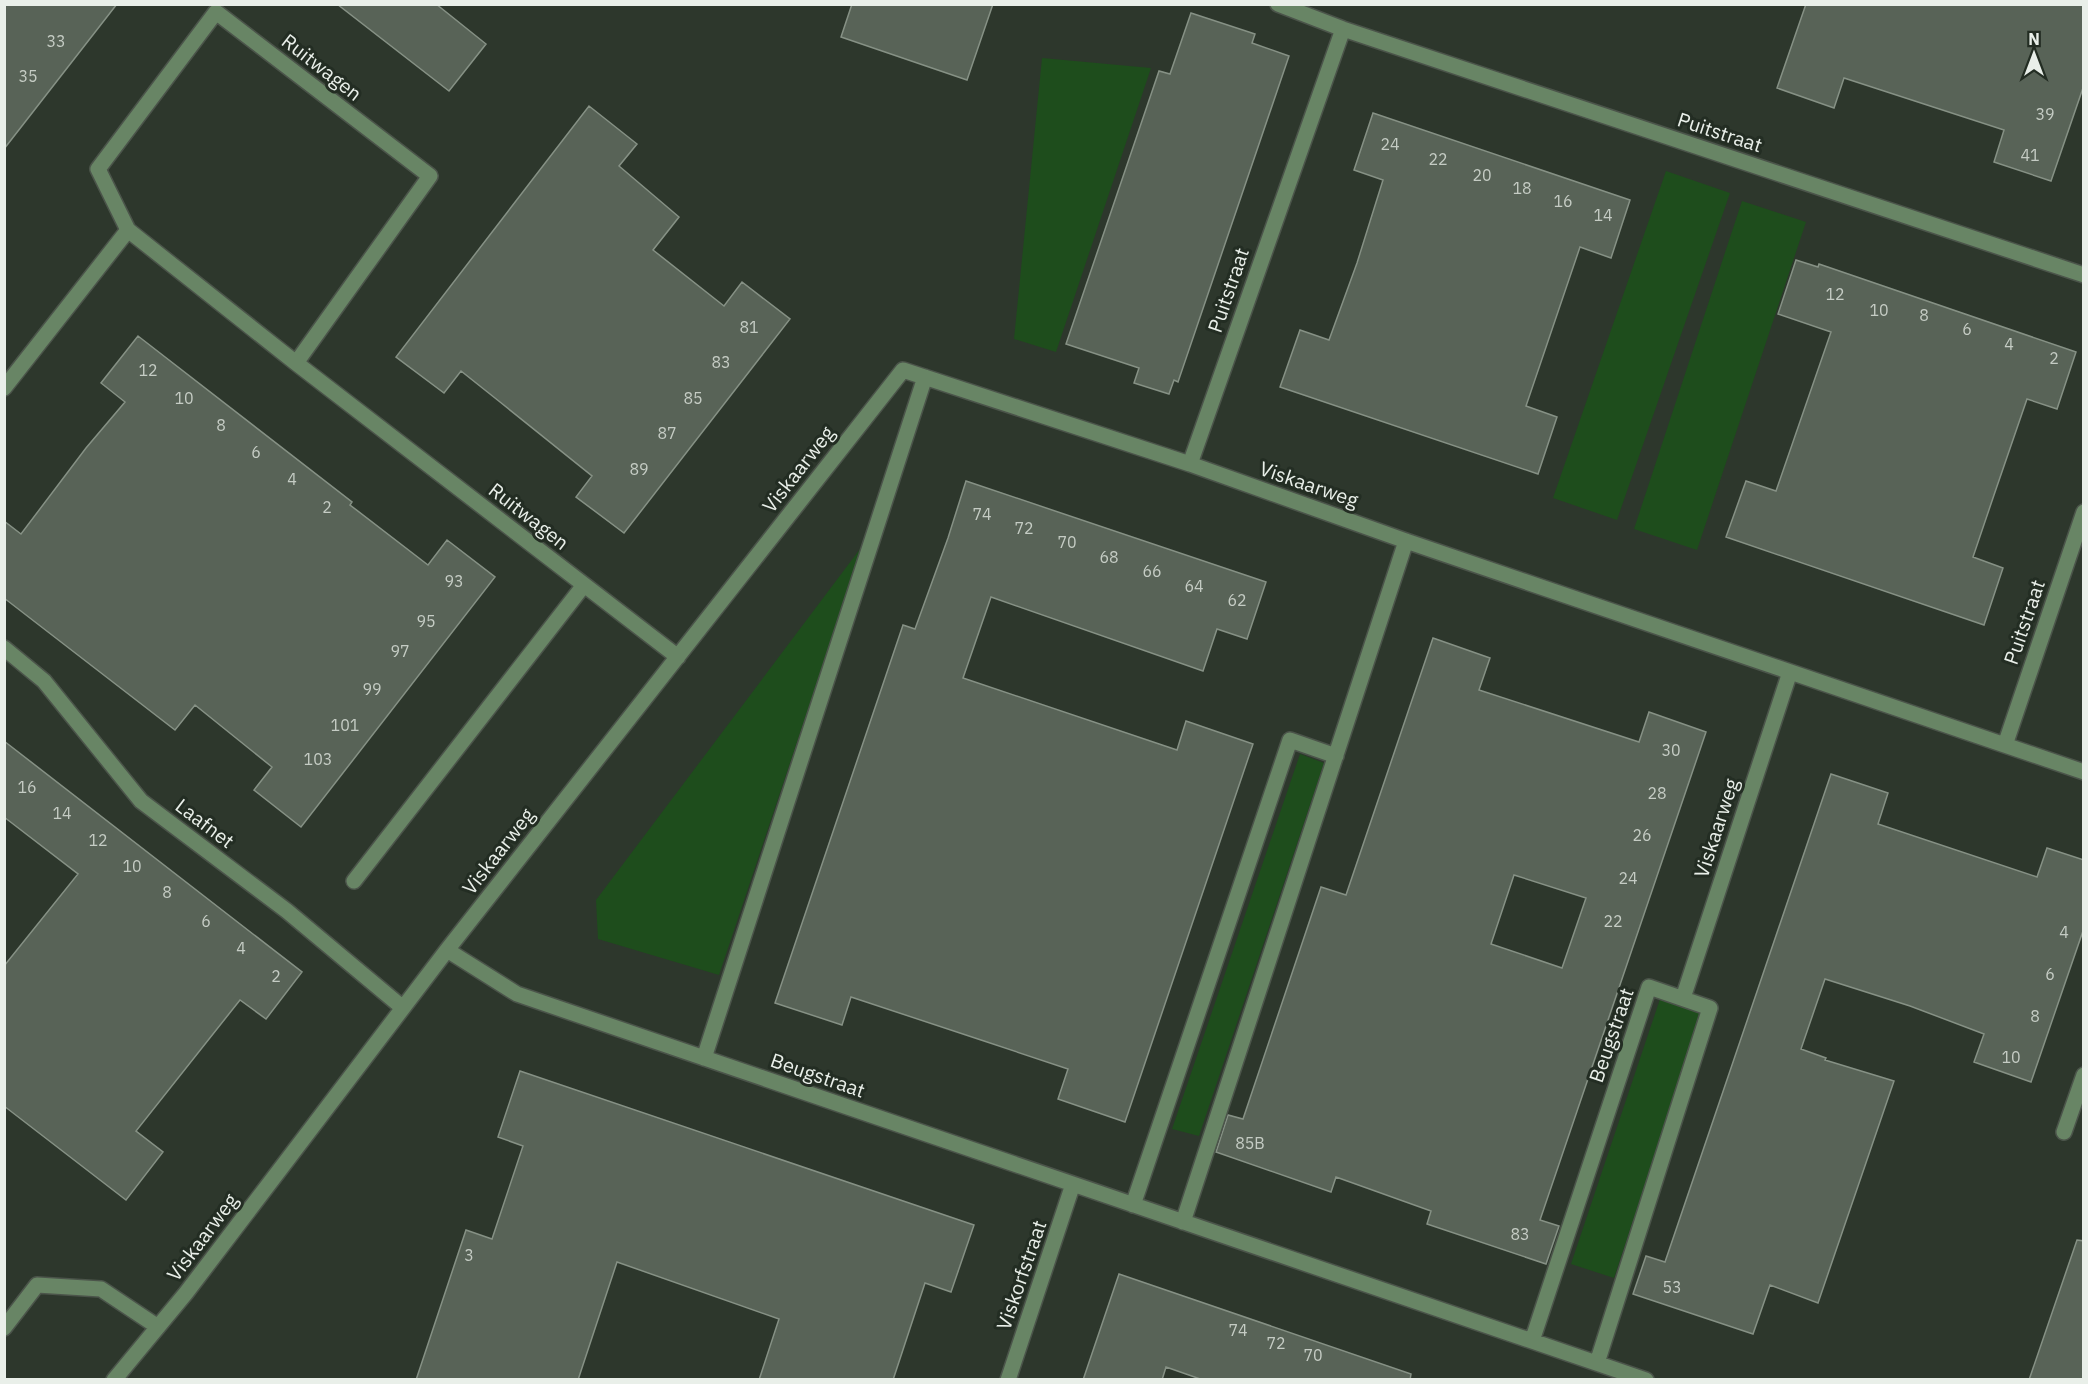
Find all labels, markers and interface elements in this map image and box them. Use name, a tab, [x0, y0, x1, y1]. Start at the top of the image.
north arrow	[2004, 24, 2064, 84]
street label: Ruitwagen	[276, 27, 368, 107]
text: N	[2028, 29, 2040, 49]
house number: 33	[46, 31, 66, 51]
house number: 35	[18, 66, 38, 86]
house number: 39	[2035, 104, 2055, 124]
street label: Puitstraat	[1674, 106, 1766, 158]
house number: 24	[1380, 134, 1400, 154]
house number: 41	[2020, 145, 2040, 165]
house number: 22	[1428, 149, 1448, 169]
house number: 20	[1472, 165, 1492, 185]
house number: 18	[1512, 178, 1532, 198]
house number: 16	[1553, 191, 1573, 211]
house number: 14	[1593, 205, 1613, 225]
street label: Puitstraat	[1201, 244, 1255, 336]
house number: 12	[1825, 284, 1845, 304]
house number: 10	[1869, 300, 1889, 320]
house number: 8	[1919, 305, 1929, 325]
house number: 81	[739, 317, 759, 337]
house number: 6	[1962, 319, 1972, 339]
house number: 4	[2004, 334, 2014, 354]
house number: 2	[2049, 348, 2059, 368]
house number: 83	[711, 352, 731, 372]
house number: 12	[138, 360, 158, 380]
house number: 10	[174, 388, 194, 408]
house number: 85	[683, 388, 703, 408]
house number: 8	[216, 415, 226, 435]
street label: Viskaarweg	[756, 420, 841, 518]
house number: 87	[657, 423, 677, 443]
house number: 6	[251, 442, 261, 462]
street label: Viskaarweg	[1256, 454, 1362, 514]
house number: 89	[629, 459, 649, 479]
house number: 4	[287, 469, 297, 489]
street label: Ruitwagen	[483, 476, 575, 556]
house number: 2	[322, 497, 332, 517]
house number: 74	[972, 504, 992, 524]
house number: 72	[1014, 518, 1034, 538]
house number: 70	[1057, 532, 1077, 552]
house number: 68	[1099, 547, 1119, 567]
house number: 66	[1142, 561, 1162, 581]
house number: 93	[444, 571, 464, 591]
house number: 64	[1184, 576, 1204, 596]
street label: Puitstraat	[1997, 576, 2051, 668]
house number: 62	[1227, 590, 1247, 610]
house number: 95	[416, 611, 436, 631]
house number: 97	[390, 641, 410, 661]
house number: 99	[362, 679, 382, 699]
house number: 101	[331, 715, 359, 735]
house number: 30	[1661, 740, 1681, 760]
house number: 103	[304, 749, 332, 769]
street label: Viskaarweg	[1687, 774, 1745, 881]
house number: 16	[17, 777, 37, 797]
house number: 28	[1647, 783, 1667, 803]
street label: Laafnet	[170, 792, 240, 854]
street label: Viskaarweg	[456, 802, 541, 900]
house number: 14	[52, 803, 72, 823]
house number: 26	[1632, 825, 1652, 845]
house number: 12	[88, 830, 108, 850]
house number: 10	[122, 856, 142, 876]
house number: 24	[1618, 868, 1638, 888]
house number: 8	[162, 882, 172, 902]
house number: 6	[201, 911, 211, 931]
house number: 22	[1603, 911, 1623, 931]
house number: 4	[2059, 922, 2069, 942]
house number: 4	[236, 938, 246, 958]
house number: 6	[2045, 964, 2055, 984]
house number: 2	[271, 966, 281, 986]
street label: Beugstraat	[1582, 984, 1640, 1086]
house number: 8	[2030, 1006, 2040, 1026]
street label: Beugstraat	[767, 1046, 869, 1104]
house number: 10	[2001, 1047, 2021, 1067]
house number: 85B	[1235, 1133, 1265, 1153]
street label: Viskaarweg	[160, 1187, 244, 1286]
street label: Viskorfstraat	[990, 1216, 1052, 1334]
house number: 83	[1510, 1224, 1530, 1244]
house number: 3	[464, 1245, 474, 1265]
house number: 53	[1662, 1277, 1682, 1297]
house number: 74	[1228, 1320, 1248, 1340]
house number: 72	[1266, 1333, 1286, 1353]
house number: 70	[1303, 1345, 1323, 1365]

